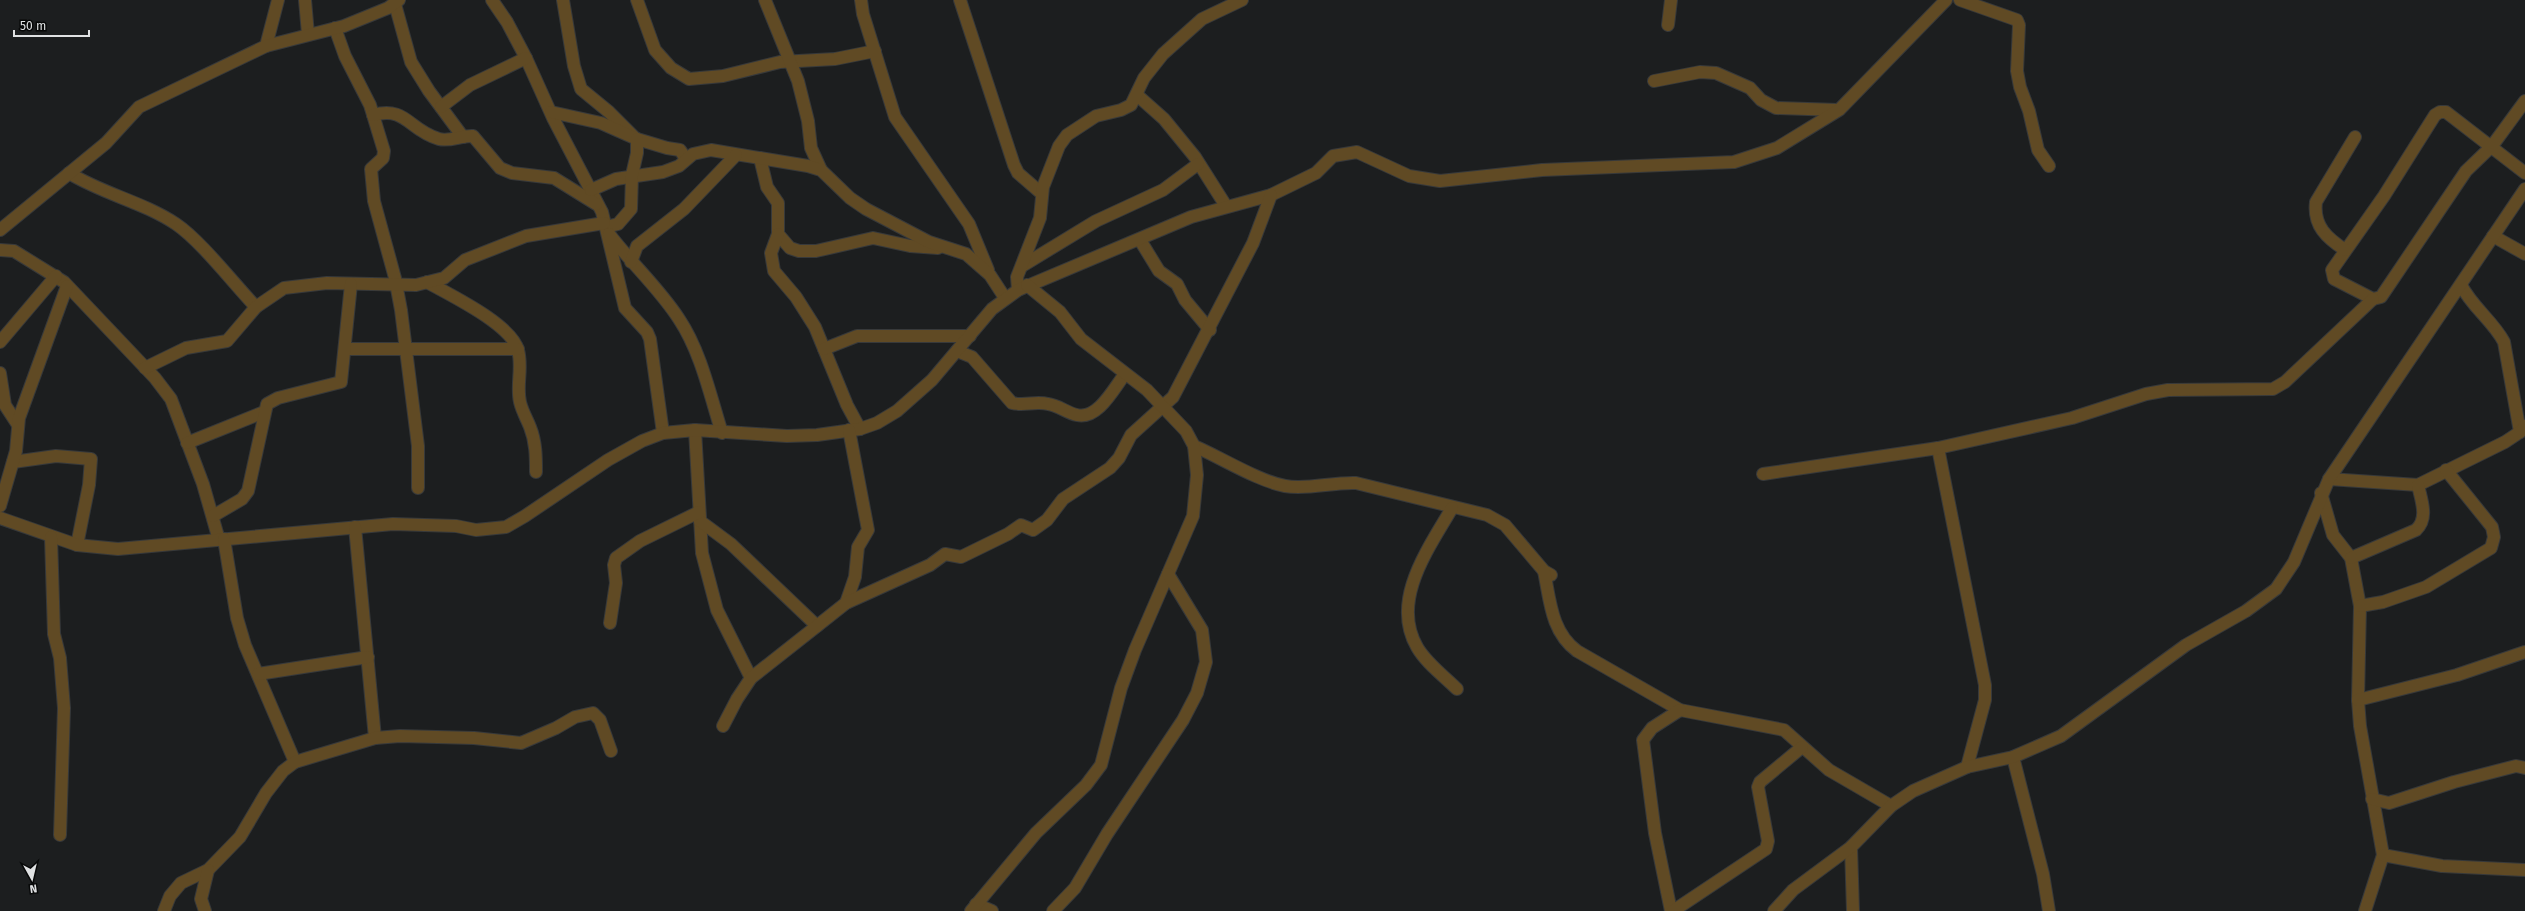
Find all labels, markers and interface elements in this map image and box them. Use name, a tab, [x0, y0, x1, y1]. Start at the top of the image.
scale bar	[14, 12, 89, 38]
text: 50 m	[20, 19, 46, 33]
north arrow	[12, 859, 52, 899]
text: N	[29, 881, 38, 895]

